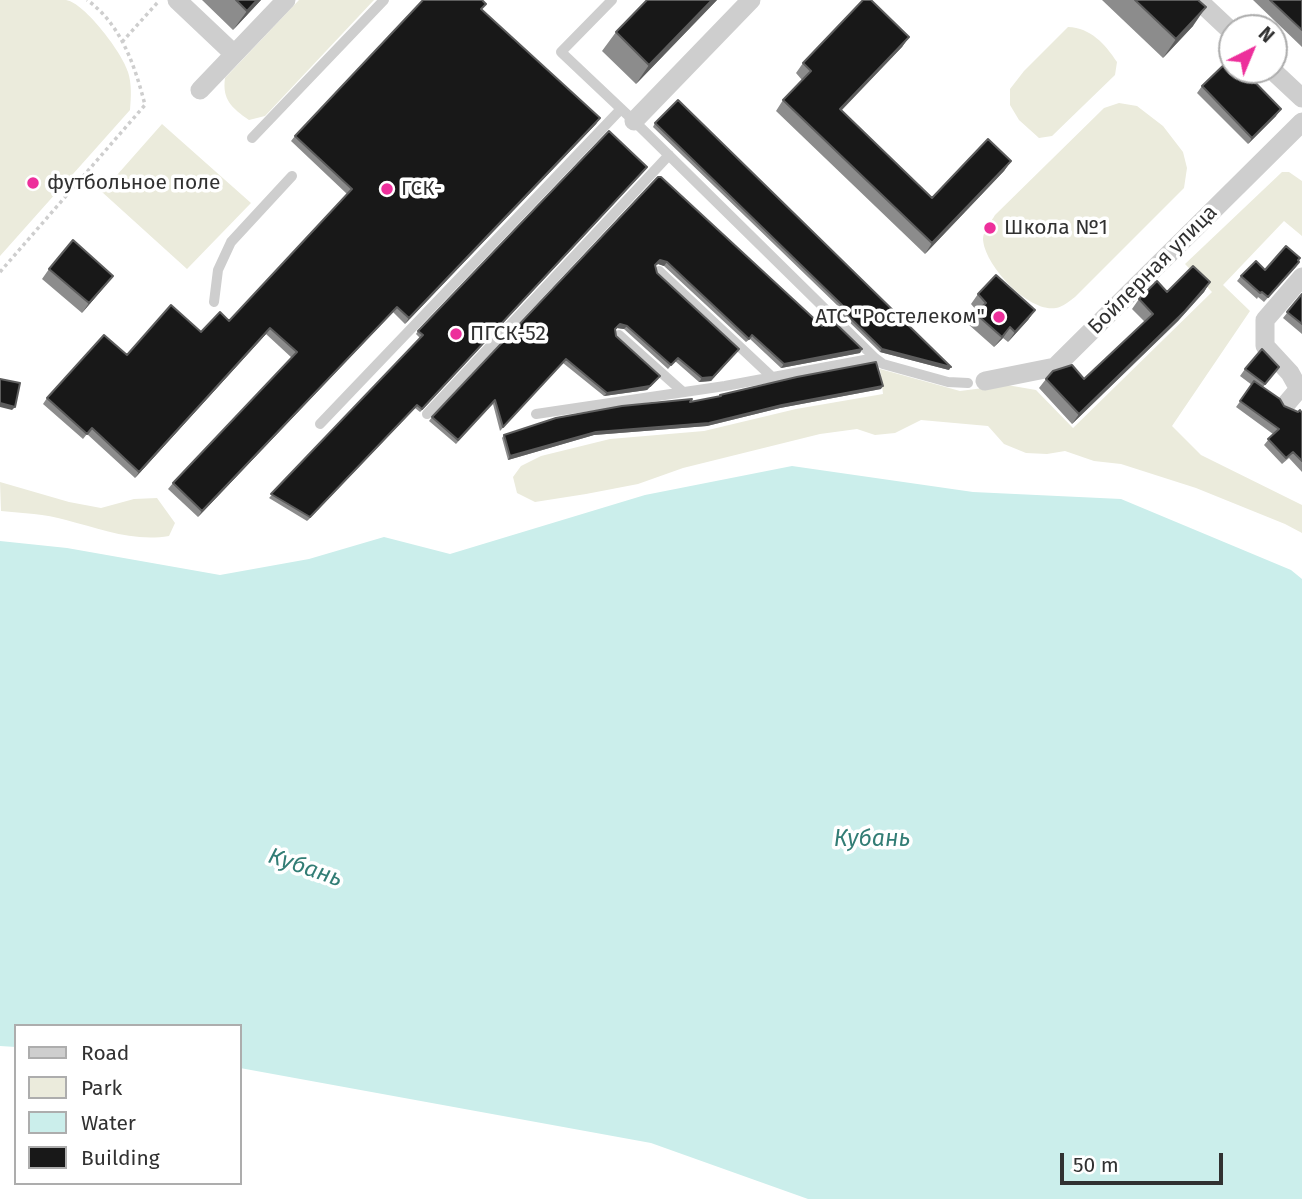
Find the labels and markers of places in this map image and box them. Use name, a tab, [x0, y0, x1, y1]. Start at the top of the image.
place label: футбольное поле	[47, 170, 221, 196]
marker: футбольное поле	[25, 175, 41, 191]
place label: ГСК-	[401, 176, 442, 202]
marker: ГСК-	[379, 181, 395, 197]
place label: Школа №1	[1004, 215, 1108, 241]
marker: Школа №1	[982, 220, 998, 236]
place label: АТС "Ростелеком"	[815, 304, 985, 330]
marker: АТС "Ростелеком"	[991, 309, 1007, 325]
place label: ПГСК-52	[470, 321, 546, 347]
marker: ПГСК-52	[448, 326, 464, 342]

